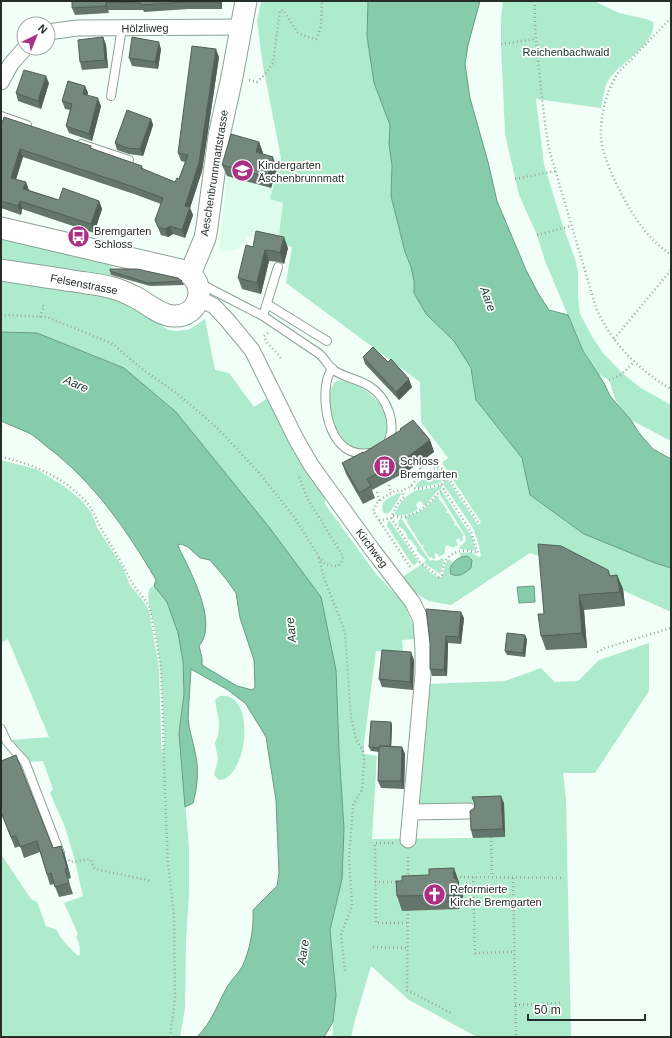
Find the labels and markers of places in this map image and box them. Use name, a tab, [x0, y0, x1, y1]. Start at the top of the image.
school or university icon: Kindergarten Äschenbrunnmatt	[230, 158, 256, 184]
place label: Kindergarten Äschenbrunnmatt	[258, 159, 344, 184]
bus stop icon: Bremgarten Schloss	[65, 224, 91, 250]
place label: Bremgarten Schloss	[94, 225, 151, 250]
building icon: Schloss Bremgarten	[372, 454, 398, 480]
place label: Schloss Bremgarten	[400, 455, 457, 480]
church icon: Reformierte Kirche Bremgarten	[421, 882, 447, 908]
place label: Reformierte Kirche Bremgarten	[450, 883, 542, 908]

